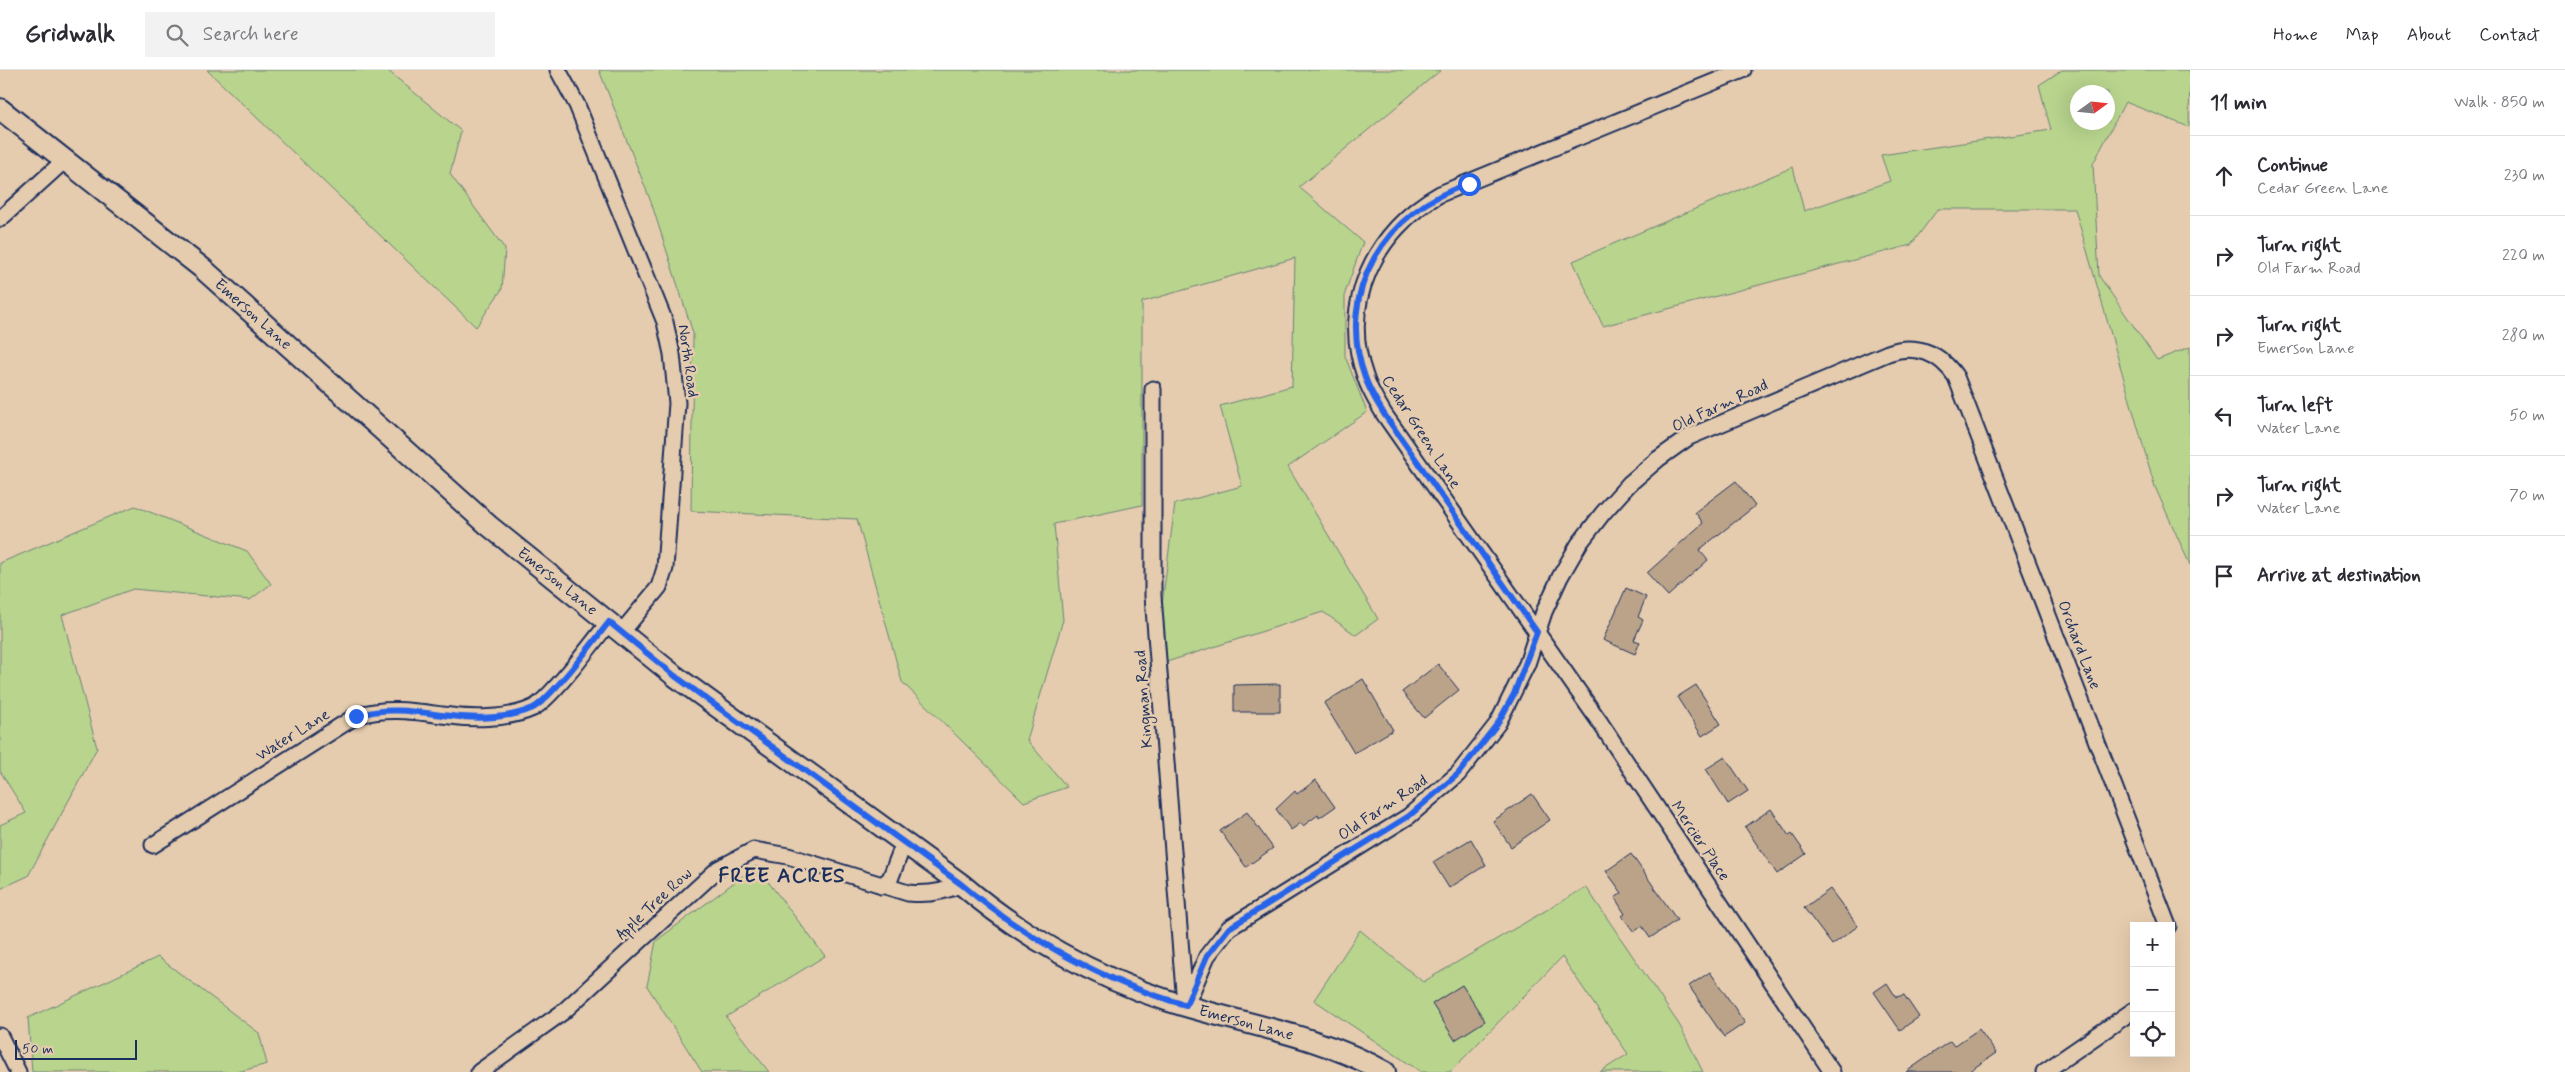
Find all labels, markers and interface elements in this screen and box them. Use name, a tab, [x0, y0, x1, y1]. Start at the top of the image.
search box	[145, 12, 495, 57]
text: Gridwalk	[25, 19, 115, 50]
icon: search	[163, 21, 191, 49]
text: Search here	[203, 22, 298, 47]
text: Home	[2273, 23, 2318, 47]
text: Map	[2346, 23, 2379, 47]
text: About	[2407, 23, 2451, 47]
text: Contact	[2479, 23, 2540, 47]
north arrow	[2070, 85, 2115, 130]
text: 11 min	[2210, 89, 2267, 117]
text: Walk · 850 m	[2454, 92, 2545, 113]
text: Continue	[2257, 153, 2328, 178]
icon: ahead	[2210, 162, 2238, 190]
text: 230 m	[2504, 165, 2545, 186]
route start	[1458, 173, 1481, 196]
text: Cedar Green Lane	[2257, 178, 2388, 199]
text: Turn right	[2257, 233, 2341, 258]
icon: right	[2210, 242, 2238, 270]
text: 220 m	[2502, 245, 2545, 266]
text: Old Farm Road	[2257, 258, 2361, 279]
street label: Emerson Lane	[210, 274, 297, 354]
text: Turn right	[2257, 313, 2341, 338]
icon: right	[2210, 322, 2238, 350]
street label: North Road	[672, 323, 704, 399]
text: 280 m	[2502, 325, 2545, 346]
text: Emerson Lane	[2257, 338, 2354, 359]
street label: Cedar Green Lane	[1376, 371, 1466, 493]
street label: Old Farm Road	[1669, 375, 1771, 437]
text: Turn left	[2257, 393, 2333, 418]
icon: left	[2210, 402, 2238, 430]
text: 50 m	[2509, 405, 2545, 426]
text: Water Lane	[2257, 418, 2340, 439]
text: Turn right	[2257, 473, 2341, 498]
icon: right	[2210, 482, 2238, 510]
text: 70 m	[2509, 485, 2545, 506]
text: Water Lane	[2257, 498, 2340, 519]
street label: Emerson Lane	[513, 542, 602, 620]
icon: arrive	[2210, 562, 2238, 590]
text: Arrive at destination	[2257, 563, 2421, 588]
street label: Orchard Lane	[2052, 598, 2106, 692]
street label: Kingman Road	[1130, 649, 1159, 749]
street label: Water Lane	[252, 704, 334, 766]
route end	[345, 705, 368, 728]
street label: Old Farm Road	[1334, 770, 1432, 846]
street label: Mercier Place	[1666, 797, 1734, 885]
district label: FREE ACRES	[718, 862, 846, 890]
street label: Apple Tree Row	[611, 863, 697, 945]
map controls	[2130, 922, 2175, 1057]
button: +	[2130, 922, 2175, 967]
button: −	[2130, 967, 2175, 1012]
street label: Emerson Lane	[1196, 1000, 1296, 1045]
button: locate	[2130, 1012, 2175, 1057]
scale bar	[15, 1037, 138, 1060]
text: 50 m	[22, 1040, 53, 1058]

